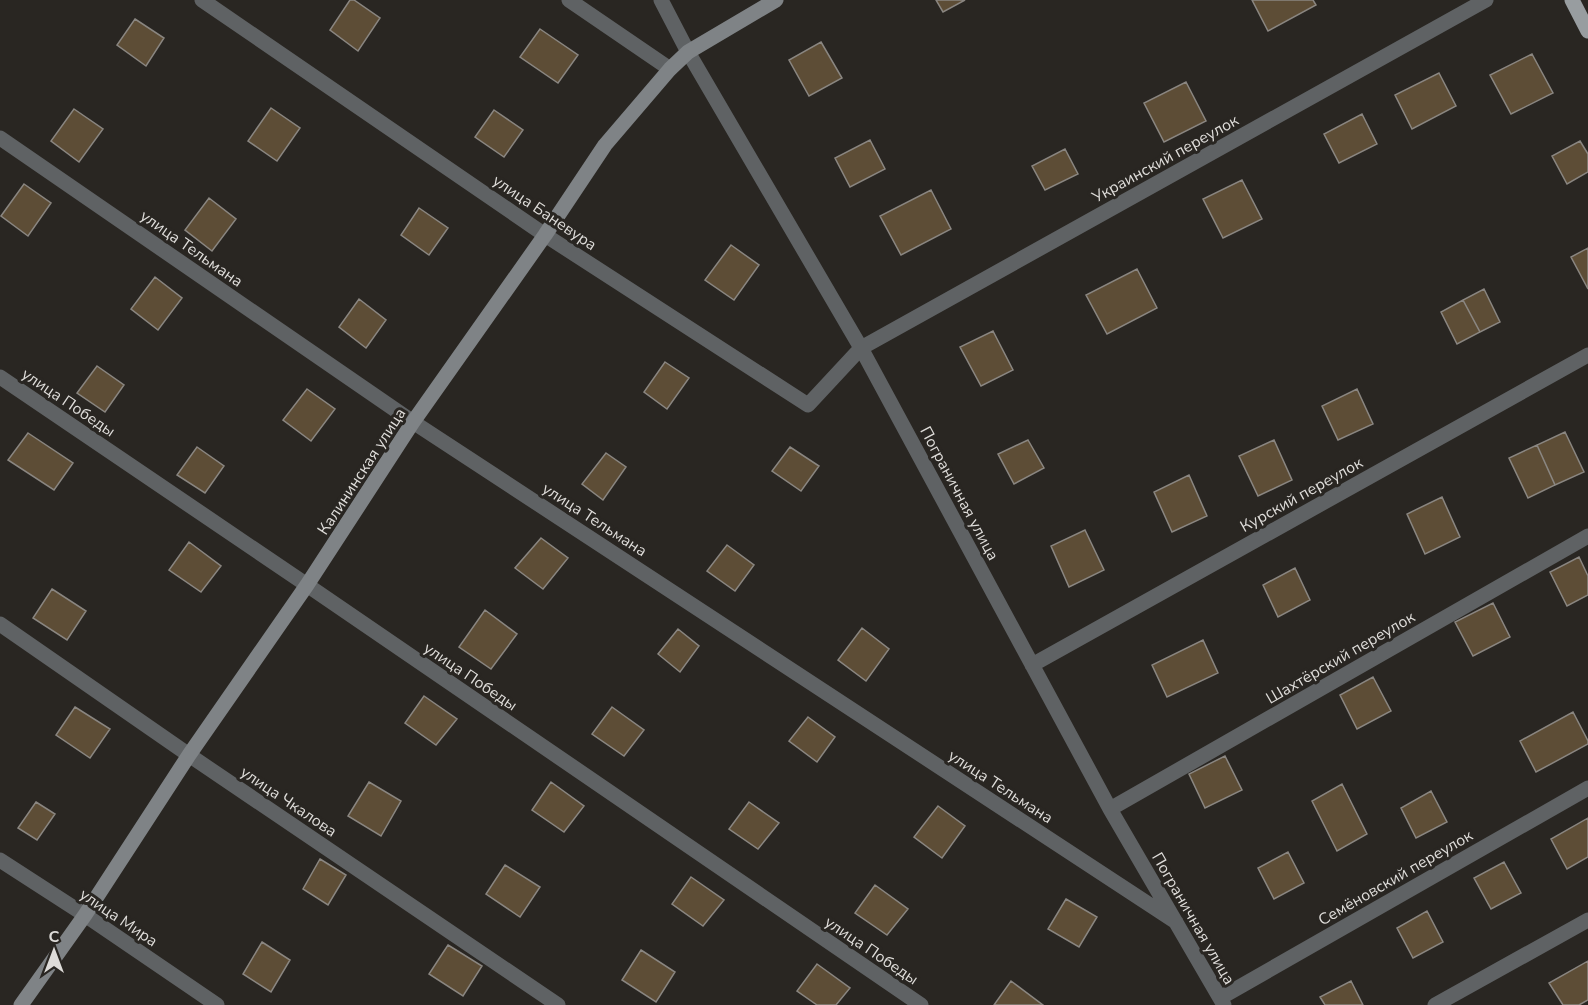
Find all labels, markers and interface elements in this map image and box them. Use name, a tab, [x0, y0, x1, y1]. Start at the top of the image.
street label: Украинский переулок	[1087, 109, 1243, 209]
street label: улица Баневура	[488, 170, 601, 256]
street label: улица Тельмана	[136, 205, 247, 292]
street label: улица Победы	[17, 363, 120, 442]
street label: Калининская улица	[312, 404, 411, 539]
street label: Пограничная улица	[914, 422, 1004, 564]
street label: Курский переулок	[1236, 452, 1367, 538]
street label: улица Тельмана	[538, 478, 651, 562]
street label: Шахтёрский переулок	[1262, 606, 1420, 710]
street label: улица Победы	[419, 637, 522, 716]
street label: улица Тельмана	[944, 745, 1057, 829]
street label: улица Чкалова	[236, 761, 341, 842]
street label: Семёновский переулок	[1314, 824, 1477, 931]
street label: Пограничная улица	[1146, 848, 1240, 989]
street label: улица Мира	[75, 884, 162, 952]
street label: улица Победы	[820, 911, 923, 990]
north arrow	[24, 921, 84, 981]
text: С	[49, 926, 60, 948]

